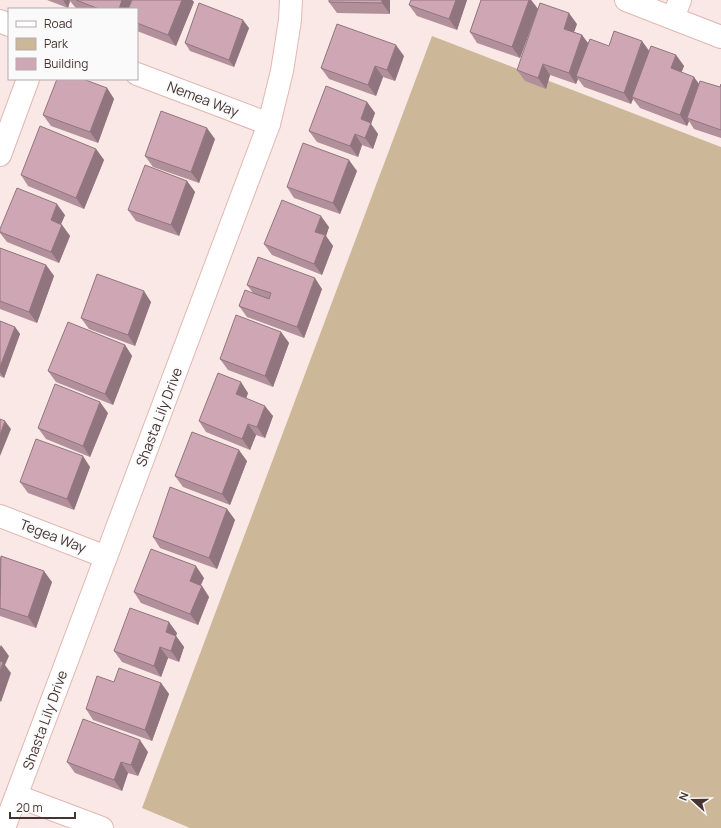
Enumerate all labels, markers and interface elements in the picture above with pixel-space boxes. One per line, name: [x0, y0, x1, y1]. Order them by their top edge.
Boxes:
legend: [8, 8, 138, 80]
text: Road: [44, 15, 72, 32]
text: Park: [44, 35, 69, 52]
text: Building: [44, 55, 88, 72]
street label: Nemea Way: [165, 76, 242, 121]
street label: Shasta Lily Drive: [131, 364, 186, 469]
street label: Tegea Way: [17, 514, 90, 557]
street label: Shasta Lily Drive: [18, 667, 71, 772]
north arrow: [673, 780, 713, 820]
text: N: [675, 790, 692, 803]
scale bar: [10, 794, 75, 820]
text: 20 m: [16, 799, 43, 816]

